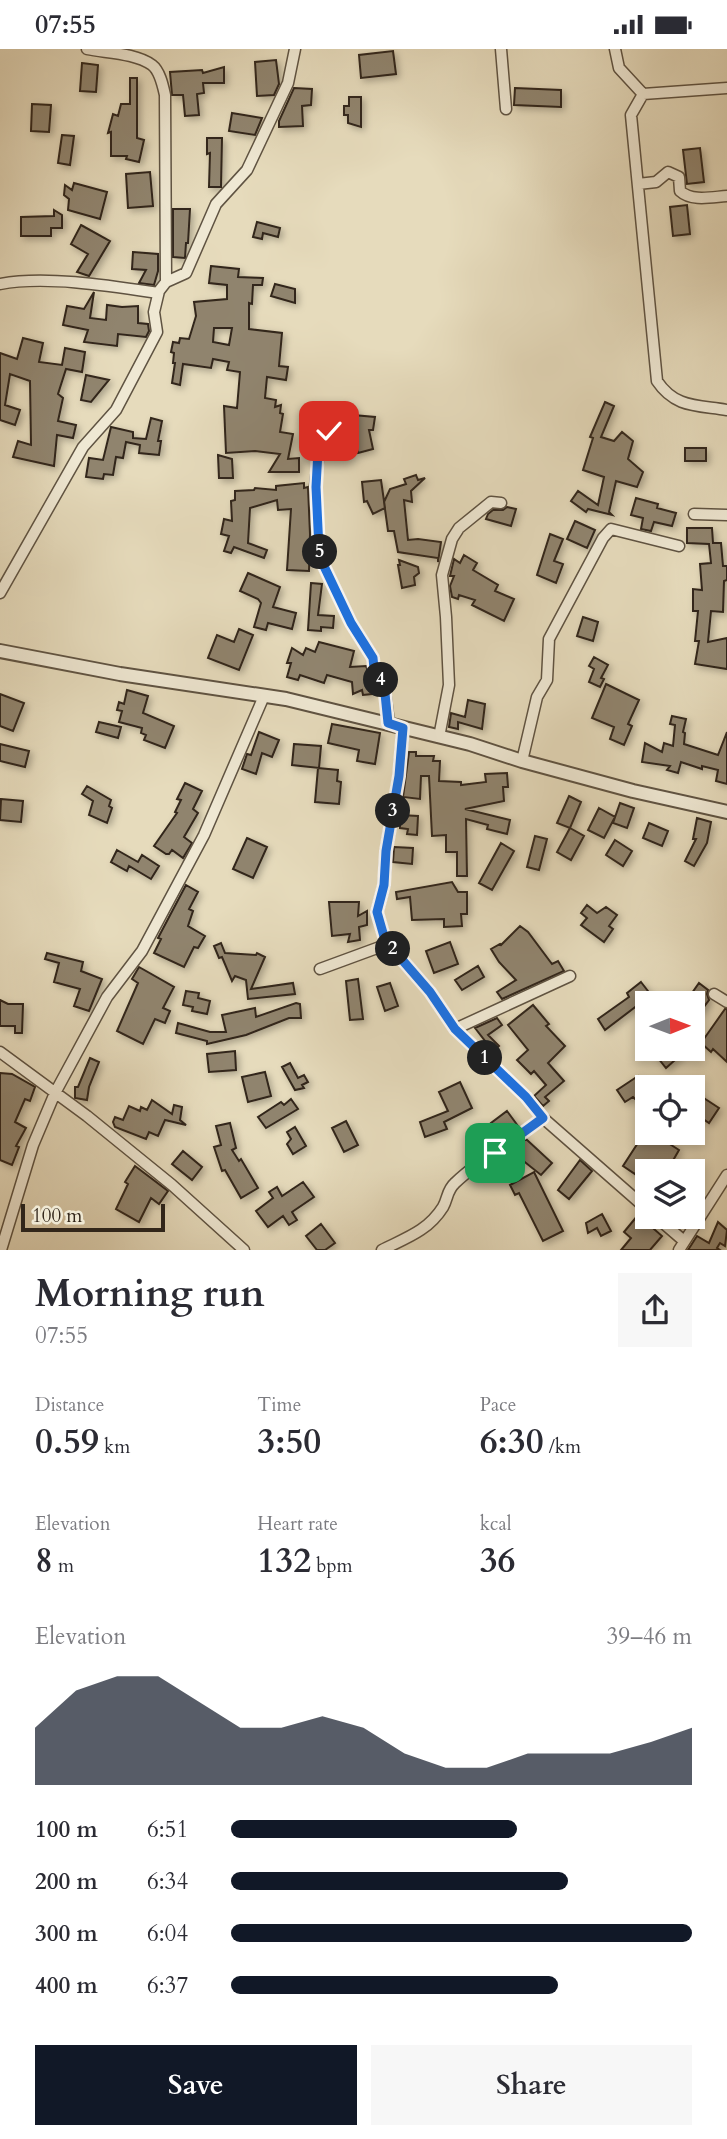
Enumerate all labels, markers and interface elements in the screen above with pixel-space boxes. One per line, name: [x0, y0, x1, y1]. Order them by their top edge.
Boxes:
text: 07:55: [35, 7, 96, 42]
pin: [299, 401, 359, 461]
icon: check: [310, 412, 348, 450]
pin: 5: [302, 535, 338, 569]
text: 5: [315, 538, 324, 564]
pin: 4: [364, 663, 398, 697]
text: 4: [376, 666, 385, 692]
pin: 3: [376, 793, 410, 829]
text: 3: [388, 797, 397, 823]
pin: 2: [376, 932, 410, 967]
text: 2: [388, 935, 397, 961]
north arrow: [635, 991, 705, 1061]
map controls: [635, 991, 705, 1229]
pin: 1: [468, 1041, 503, 1075]
text: 1: [480, 1044, 489, 1070]
button: locate: [635, 1075, 705, 1145]
pin: [465, 1123, 525, 1183]
icon: arrive: [476, 1134, 514, 1172]
button: layers: [635, 1159, 705, 1229]
scale bar: [21, 1201, 164, 1233]
text: 100 m: [32, 1203, 82, 1229]
text: Morning run: [35, 1268, 265, 1320]
button: share: [618, 1273, 692, 1347]
text: 07:55: [35, 1320, 88, 1351]
text: Distance: [35, 1392, 104, 1418]
text: Time: [257, 1392, 301, 1418]
text: Pace: [480, 1392, 516, 1418]
text: 0.59: [35, 1418, 99, 1466]
text: 3:50: [257, 1418, 321, 1466]
text: 6:30: [480, 1418, 544, 1466]
text: km: [99, 1434, 130, 1460]
text: /km: [544, 1434, 581, 1460]
text: Elevation: [35, 1511, 110, 1537]
text: Heart rate: [257, 1511, 338, 1537]
text: kcal: [480, 1511, 512, 1537]
text: 8: [35, 1537, 53, 1585]
text: 132: [257, 1537, 311, 1585]
text: 36: [480, 1537, 516, 1585]
text: m: [53, 1553, 74, 1579]
text: bpm: [311, 1553, 353, 1579]
text: Elevation: [35, 1621, 126, 1652]
text: 39–46 m: [607, 1621, 692, 1652]
text: 100 m: [35, 1814, 98, 1845]
text: 6:51: [147, 1814, 188, 1845]
text: 200 m: [35, 1866, 98, 1897]
text: 6:34: [147, 1866, 188, 1897]
text: 300 m: [35, 1918, 98, 1949]
text: 6:04: [147, 1918, 188, 1949]
text: 400 m: [35, 1970, 98, 2001]
text: 6:37: [147, 1970, 188, 2001]
button: Save: [35, 2045, 357, 2125]
button: Share: [371, 2045, 692, 2125]

